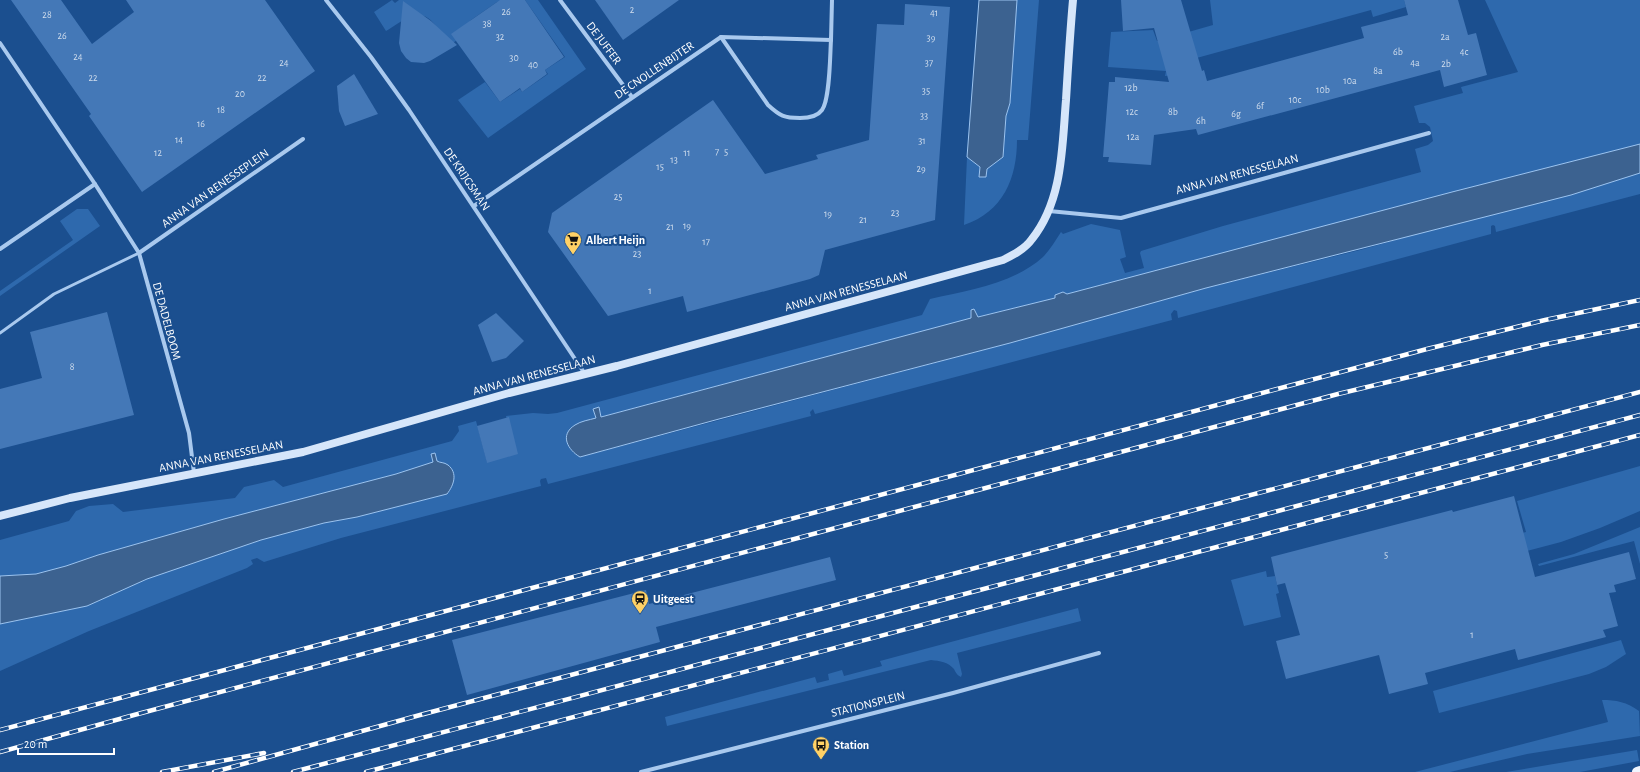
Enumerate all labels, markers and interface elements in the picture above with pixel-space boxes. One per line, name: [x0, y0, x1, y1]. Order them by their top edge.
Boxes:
house number: 2: [630, 5, 635, 15]
house number: 26: [501, 7, 511, 17]
house number: 41: [930, 8, 938, 18]
house number: 28: [42, 10, 52, 20]
house number: 38: [483, 19, 492, 29]
street label: DE JUFFER: [584, 20, 624, 67]
house number: 26: [57, 31, 67, 41]
house number: 32: [496, 32, 505, 42]
house number: 2a: [1440, 32, 1450, 42]
house number: 39: [927, 33, 936, 43]
street label: DE CNOLLENBIJTER: [612, 39, 696, 101]
house number: 6b: [1393, 47, 1403, 57]
house number: 4c: [1460, 47, 1468, 57]
house number: 24: [73, 52, 83, 62]
house number: 30: [509, 53, 519, 63]
house number: 24: [279, 58, 289, 68]
house number: 37: [925, 58, 933, 68]
house number: 4a: [1410, 58, 1420, 68]
house number: 2b: [1441, 59, 1451, 69]
house number: 40: [528, 60, 538, 70]
house number: 8a: [1373, 66, 1383, 76]
house number: 22: [88, 73, 98, 83]
house number: 22: [257, 73, 267, 83]
house number: 10a: [1343, 76, 1357, 86]
house number: 12b: [1124, 83, 1138, 93]
house number: 10b: [1316, 85, 1330, 95]
house number: 35: [922, 86, 930, 96]
house number: 20: [235, 89, 245, 99]
house number: 10c: [1289, 95, 1301, 105]
house number: 6f: [1256, 101, 1265, 111]
house number: 18: [217, 105, 225, 115]
house number: 12c: [1126, 107, 1138, 117]
house number: 8b: [1168, 107, 1178, 117]
house number: 6g: [1231, 109, 1241, 119]
house number: 33: [920, 111, 928, 121]
house number: 6h: [1196, 116, 1206, 126]
house number: 16: [197, 119, 205, 129]
house number: 12a: [1127, 132, 1140, 142]
house number: 14: [175, 135, 183, 145]
house number: 31: [918, 136, 926, 146]
street label: DE KRIJGSMAN: [442, 145, 492, 213]
street label: ANNA VAN RENESSEPLEIN: [159, 146, 271, 230]
house number: 7: [715, 147, 719, 157]
house number: 5: [724, 147, 728, 157]
house number: 12: [154, 148, 162, 158]
house number: 11: [684, 148, 690, 158]
street label: ANNA VAN RENESSELAAN: [1174, 152, 1300, 196]
house number: 13: [670, 155, 678, 165]
house number: 15: [656, 162, 664, 172]
house number: 29: [916, 164, 926, 174]
house number: 25: [614, 192, 622, 202]
house number: 23: [891, 208, 899, 218]
house number: 19: [824, 209, 832, 219]
house number: 21: [859, 215, 867, 225]
house number: 19: [683, 221, 691, 231]
house number: 21: [666, 222, 674, 232]
supermarket icon: Albert Heijn: [563, 230, 583, 255]
place label: Albert Heijn: [586, 234, 645, 247]
house number: 17: [702, 237, 710, 247]
house number: 23: [633, 249, 641, 259]
street label: ANNA VAN RENESSELAAN: [783, 269, 909, 313]
street label: DE DADELBOOM: [151, 281, 183, 361]
house number: 1: [648, 286, 652, 296]
street label: ANNA VAN RENESSELAAN: [471, 353, 597, 397]
house number: 8: [70, 362, 75, 372]
street label: ANNA VAN RENESSELAAN: [158, 438, 284, 474]
house number: 5: [1384, 550, 1388, 560]
station icon: Uitgeest: [630, 589, 650, 614]
place label: Uitgeest: [653, 593, 694, 605]
house number: 1: [1470, 630, 1474, 640]
street label: STATIONSPLEIN: [830, 689, 906, 719]
scale bar: [18, 730, 114, 756]
bus stop icon: Station: [811, 735, 831, 760]
text: 20 m: [24, 738, 47, 750]
place label: Station: [834, 739, 869, 751]

